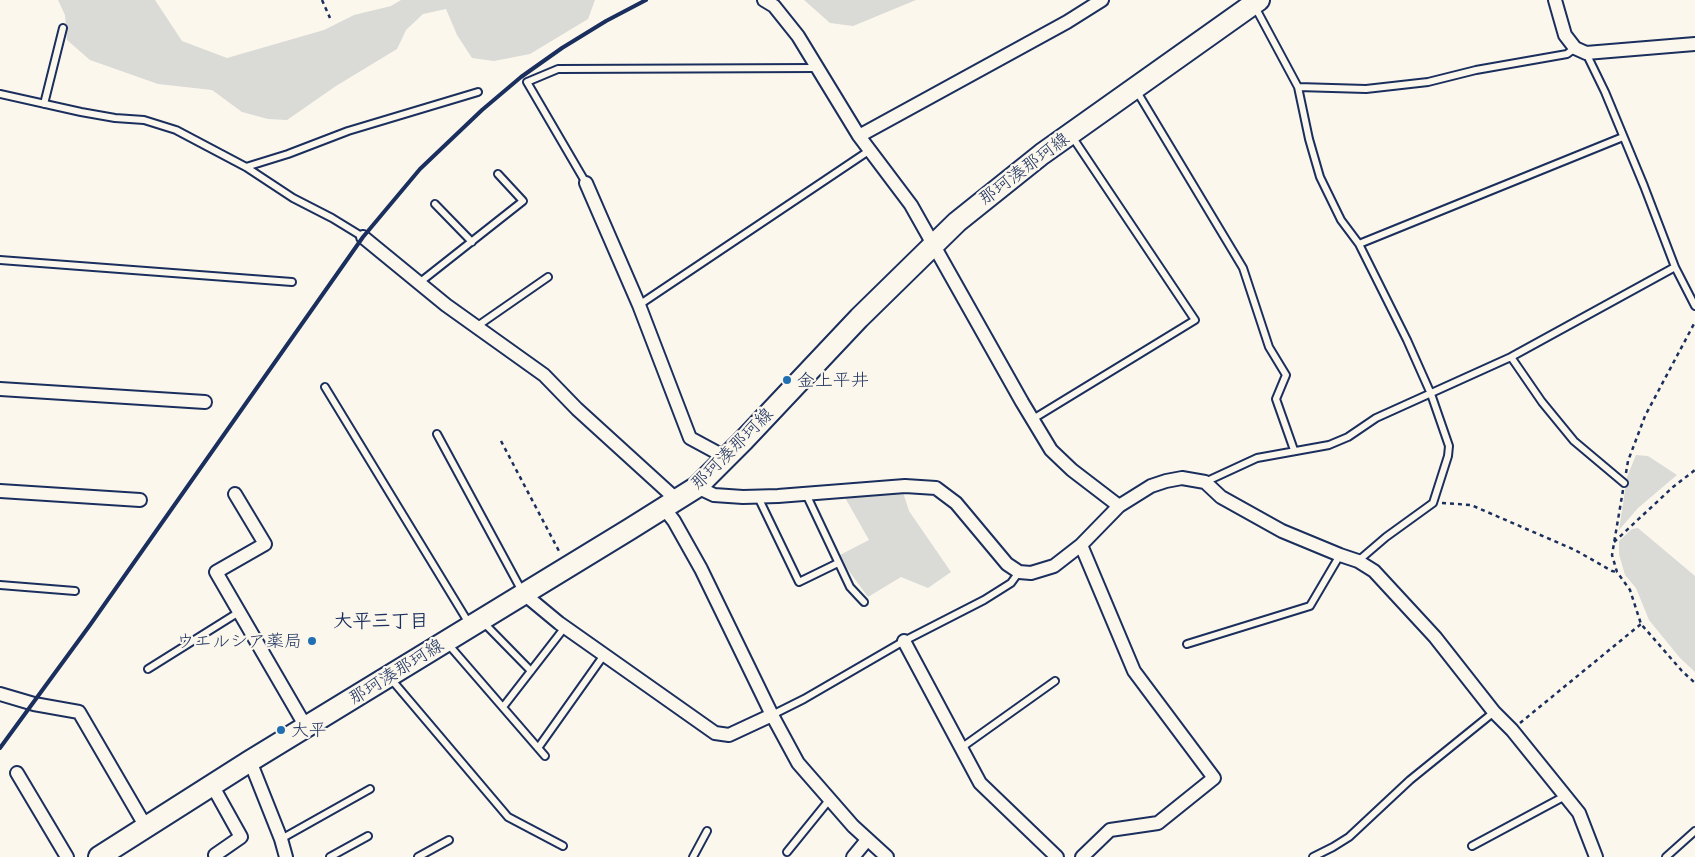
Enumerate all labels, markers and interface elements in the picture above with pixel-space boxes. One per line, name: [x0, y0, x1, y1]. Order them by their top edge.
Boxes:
street label: 那珂湊那珂線: [974, 128, 1074, 210]
place label: 金上平井: [797, 369, 869, 391]
marker: 金上平井: [781, 374, 793, 386]
street label: 那珂湊那珂線: [686, 403, 778, 495]
district label: 大平三丁目: [334, 610, 428, 632]
place label: ウエルシア薬局: [176, 630, 302, 652]
street label: 那珂湊那珂線: [344, 634, 448, 710]
marker: ウエルシア薬局: [306, 635, 318, 647]
place label: 大平: [291, 719, 327, 741]
marker: 大平: [275, 724, 287, 736]

